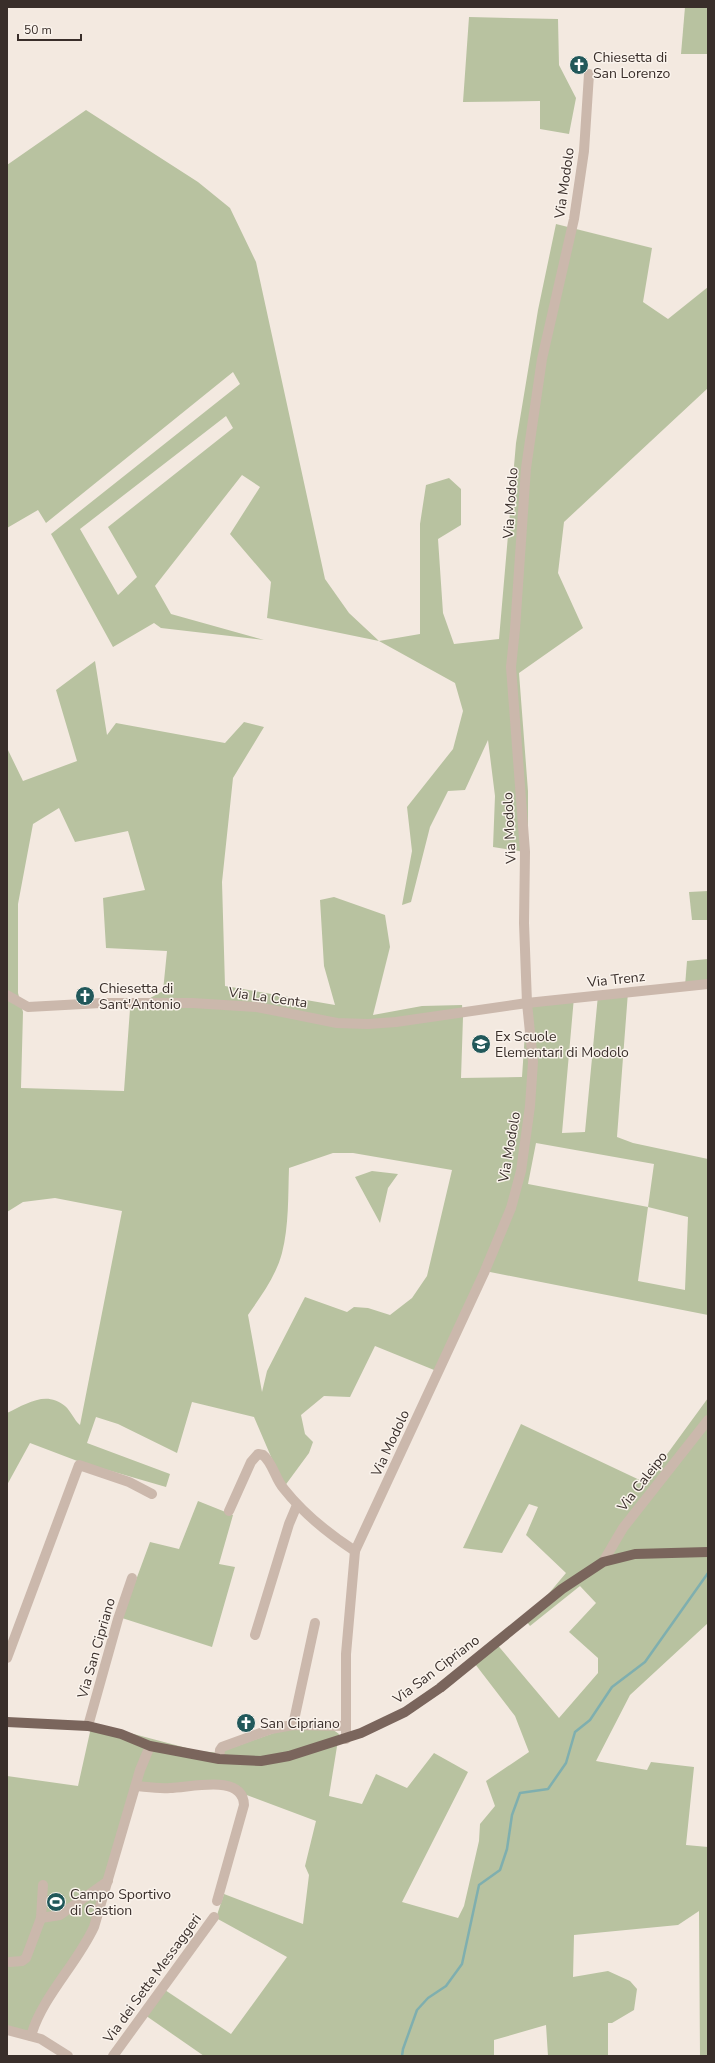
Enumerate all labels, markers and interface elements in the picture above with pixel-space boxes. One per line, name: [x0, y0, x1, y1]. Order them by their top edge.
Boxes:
scale bar: [18, 16, 81, 42]
text: 50 m: [24, 22, 52, 38]
place label: Chiesetta di San Lorenzo: [593, 48, 671, 83]
church icon: Chiesetta di San Lorenzo: [568, 54, 590, 76]
street label: Via Modolo: [550, 146, 579, 221]
street label: Via Modolo: [498, 467, 522, 540]
street label: Via Modolo: [498, 792, 521, 865]
street label: Via Trenz: [585, 967, 646, 992]
place label: Chiesetta di Sant'Antonio: [99, 979, 181, 1014]
street label: Via La Centa: [226, 982, 308, 1012]
church icon: Chiesetta di Sant'Antonio: [74, 985, 96, 1007]
place label: Ex Scuole Elementari di Modolo: [495, 1027, 629, 1062]
school or university icon: Ex Scuole Elementari di Modolo: [470, 1033, 492, 1055]
street label: Via Modolo: [494, 1110, 525, 1185]
street label: Via Modolo: [366, 1407, 414, 1481]
street label: Via Caleipo: [612, 1447, 672, 1516]
street label: Via San Cipriano: [73, 1595, 120, 1702]
street label: Via San Cipriano: [388, 1630, 484, 1709]
church icon: San Cipriano: [235, 1712, 257, 1734]
place label: San Cipriano: [260, 1714, 340, 1733]
place label: Campo Sportivo di Castion: [70, 1885, 171, 1920]
sports icon: Campo Sportivo di Castion: [45, 1891, 67, 1913]
street label: Via dei Sette Messaggeri: [98, 1910, 206, 2048]

